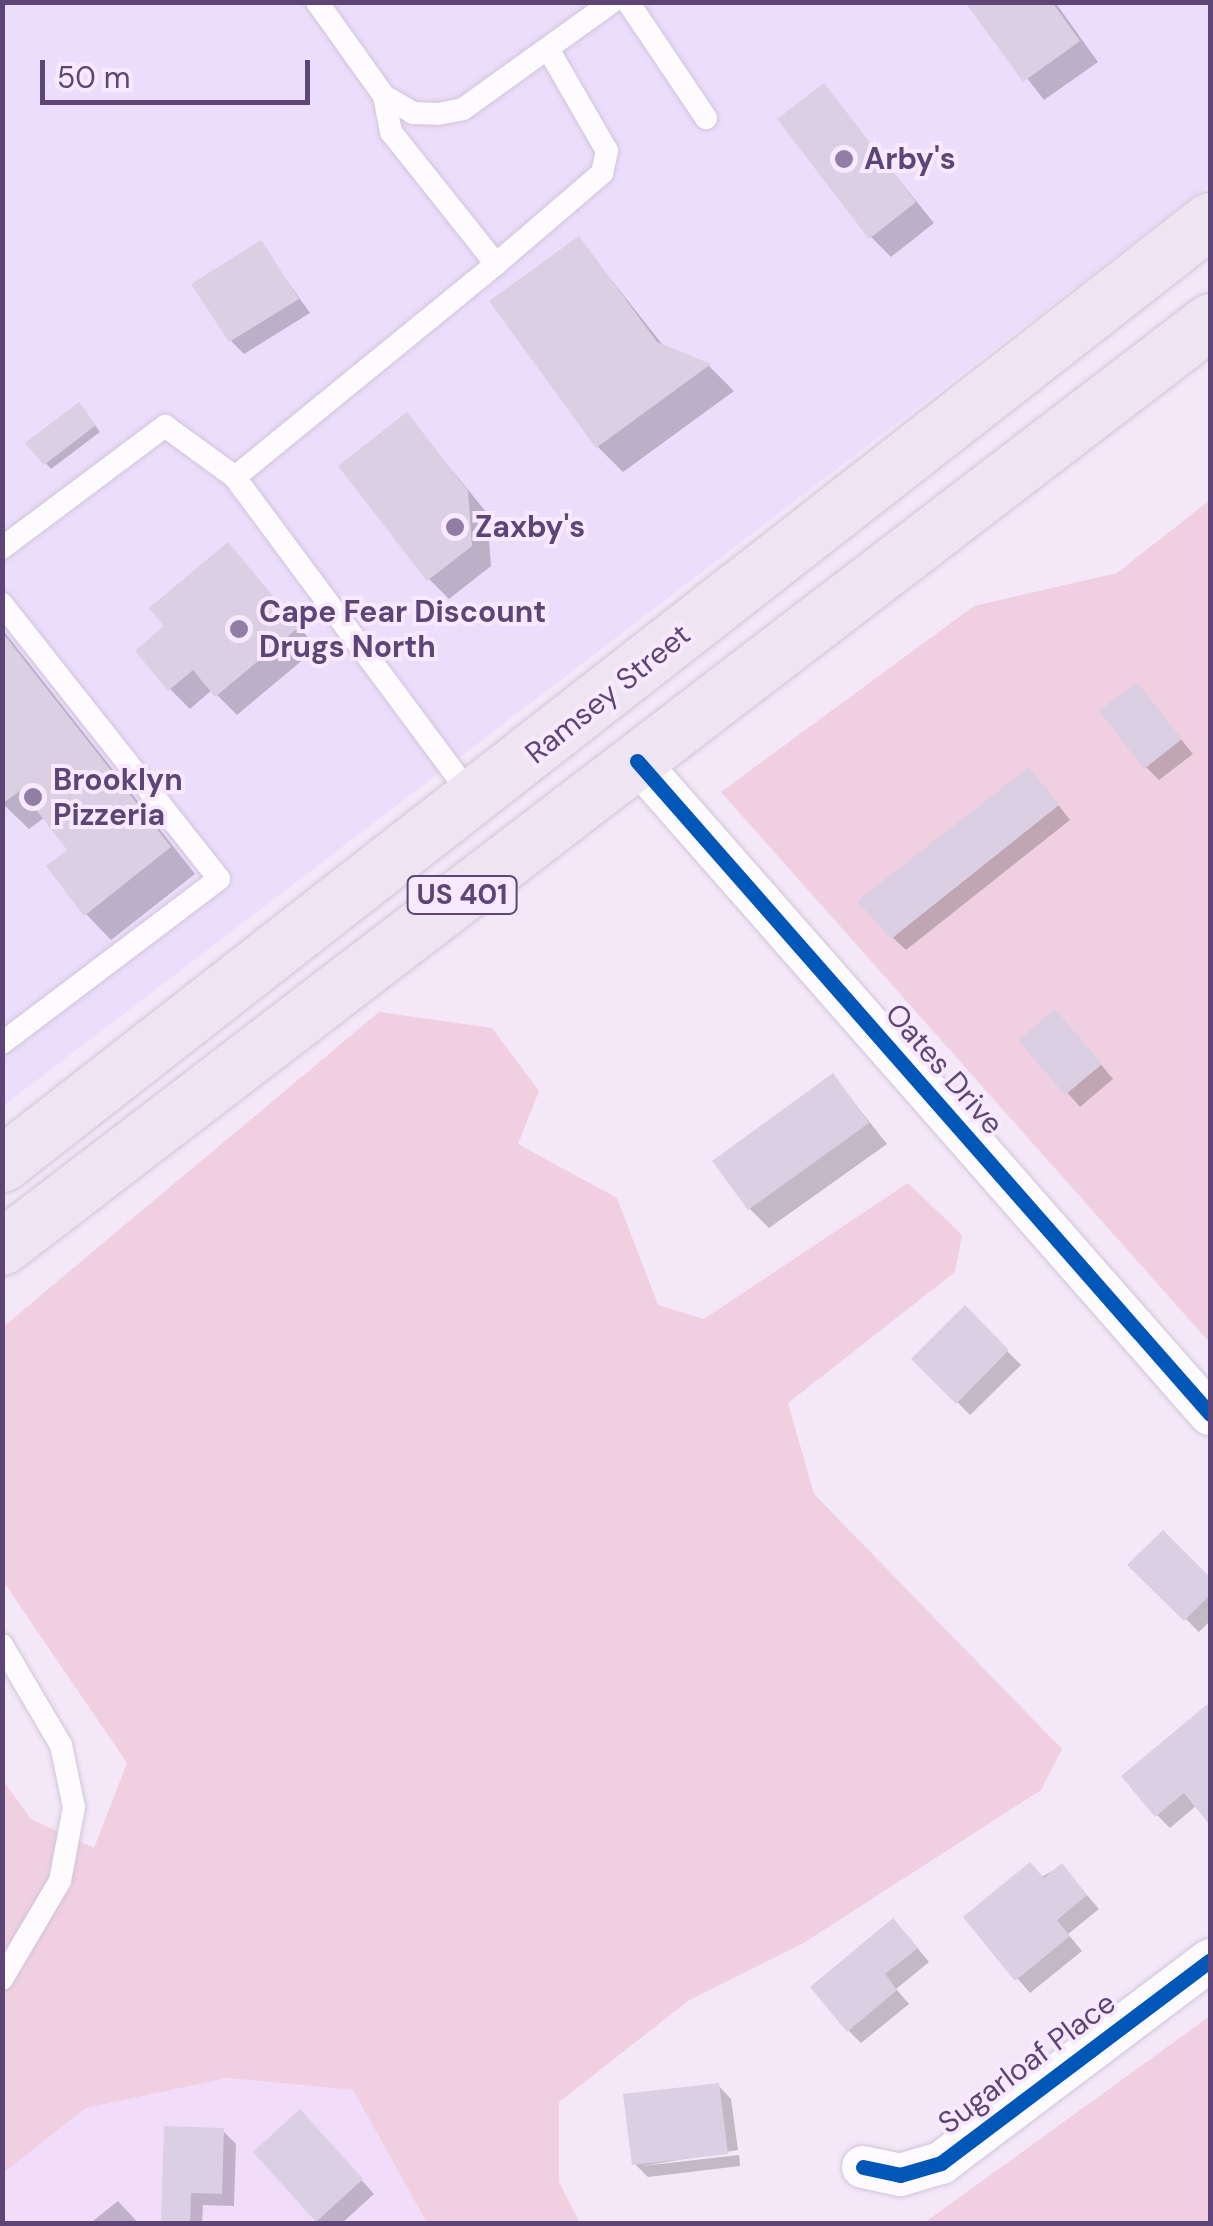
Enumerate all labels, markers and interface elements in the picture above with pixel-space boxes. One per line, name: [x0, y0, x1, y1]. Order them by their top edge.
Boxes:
scale bar: [45, 40, 315, 102]
text: 50 m: [57, 58, 131, 97]
place label: Arby's: [864, 141, 956, 177]
marker: Arby's: [833, 148, 855, 170]
place label: Zaxby's: [475, 509, 585, 545]
marker: Zaxby's: [444, 516, 466, 538]
place label: Cape Fear Discount Drugs North: [259, 594, 546, 664]
street label: Ramsey Street: [518, 617, 698, 771]
marker: Cape Fear Discount Drugs North: [228, 618, 250, 640]
place label: Brooklyn Pizzeria: [53, 762, 183, 832]
marker: Brooklyn Pizzeria: [22, 786, 44, 808]
road number: US 401: [404, 872, 520, 918]
street label: Oates Drive: [877, 996, 1011, 1142]
street label: Sugarloaf Place: [931, 1985, 1123, 2141]

